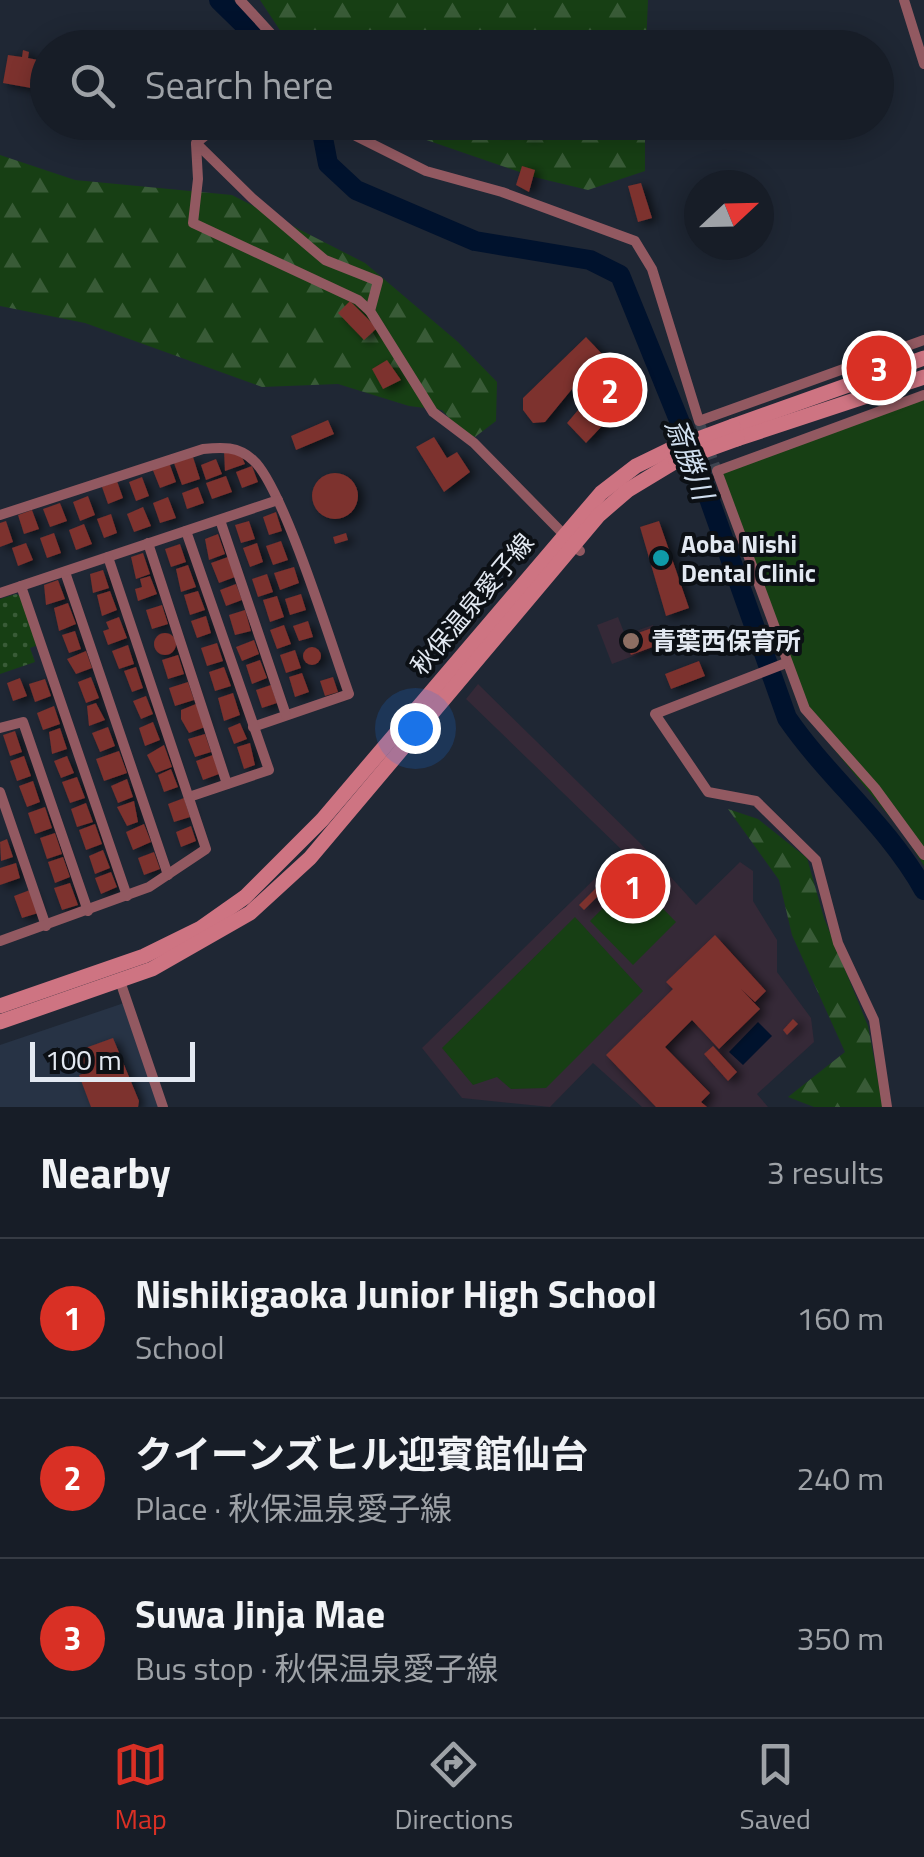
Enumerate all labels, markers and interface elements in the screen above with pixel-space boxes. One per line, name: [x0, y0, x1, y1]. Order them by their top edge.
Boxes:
search box: [30, 30, 894, 140]
text: Search here: [145, 56, 333, 114]
icon: search: [65, 58, 120, 113]
north arrow: [684, 170, 774, 260]
pin: 3: [846, 330, 912, 406]
pin: 2: [578, 352, 642, 428]
water label: 斎勝川: [655, 412, 726, 509]
street label: 秋保温泉愛子線: [401, 525, 543, 683]
place label: Aoba Nishi Dental Clinic: [681, 525, 816, 592]
marker: Aoba Nishi Dental Clinic: [650, 547, 672, 569]
place label: 青葉西保育所: [651, 622, 801, 660]
marker: 青葉西保育所: [620, 630, 642, 652]
your location: [390, 703, 441, 754]
pin: 1: [600, 848, 666, 924]
scale bar: [30, 1037, 195, 1082]
text: 100 m: [45, 1038, 122, 1081]
text: Nearby: [40, 1140, 171, 1204]
text: 3 results: [767, 1148, 884, 1196]
text: Nishikigaoka Junior High School: [135, 1265, 657, 1323]
text: 1: [64, 1294, 81, 1342]
text: 160 m: [796, 1294, 884, 1342]
text: School: [135, 1323, 225, 1371]
text: クイーンズヒル迎賓館仙台: [135, 1425, 588, 1483]
text: 2: [64, 1454, 81, 1502]
text: 240 m: [796, 1454, 884, 1502]
text: Place · 秋保温泉愛子線: [135, 1484, 452, 1532]
text: Suwa Jinja Mae: [135, 1585, 385, 1643]
text: 3: [64, 1614, 81, 1662]
text: 350 m: [796, 1614, 884, 1662]
text: Bus stop · 秋保温泉愛子線: [135, 1644, 499, 1692]
tab: Map: [113, 1737, 168, 1840]
tab: Directions: [394, 1737, 513, 1840]
tab: Saved: [740, 1737, 811, 1840]

